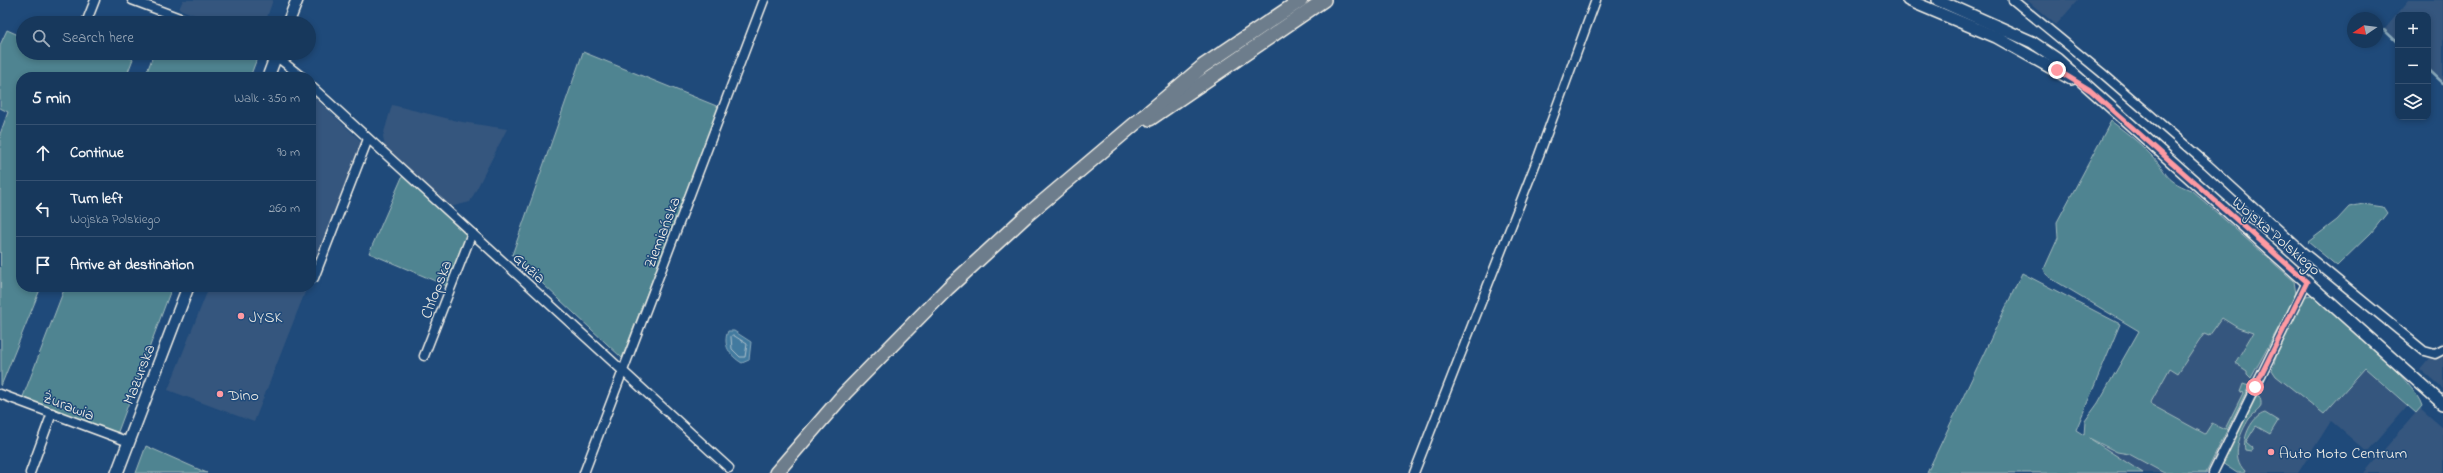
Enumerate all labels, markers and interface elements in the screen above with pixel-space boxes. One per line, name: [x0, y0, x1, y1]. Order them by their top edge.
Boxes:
north arrow: [2347, 12, 2383, 48]
map controls: [2395, 12, 2431, 120]
button: +: [2395, 12, 2431, 48]
search box: [16, 16, 316, 60]
icon: search: [30, 27, 52, 49]
text: Search here: [62, 27, 134, 49]
button: −: [2395, 48, 2431, 84]
route end: [2048, 61, 2066, 79]
button: layers: [2395, 84, 2431, 120]
text: 5 min: [32, 86, 71, 111]
text: Walk · 350 m: [234, 89, 300, 108]
icon: ahead: [32, 142, 54, 164]
text: Continue: [70, 142, 124, 164]
text: 90 m: [277, 143, 300, 162]
text: Turn left: [70, 188, 123, 210]
street label: Wojska Polskiego: [2226, 191, 2325, 282]
street label: Ziemiańska: [638, 194, 687, 272]
icon: left: [32, 198, 54, 220]
text: 260 m: [269, 199, 300, 218]
text: Wojska Polskiego: [70, 210, 160, 229]
street label: Guzia: [507, 247, 551, 290]
icon: arrive: [32, 254, 54, 276]
text: Arrive at destination: [70, 254, 194, 276]
street label: Chłopska: [415, 257, 459, 322]
place label: JYSK: [249, 306, 282, 330]
marker: JYSK: [236, 311, 246, 321]
street label: Mazurska: [117, 341, 162, 408]
route start: [2246, 378, 2264, 396]
place label: Dino: [227, 384, 259, 408]
street label: Żurawia: [39, 386, 98, 428]
marker: Dino: [215, 389, 225, 399]
place label: Auto Moto Centrum: [2279, 442, 2407, 466]
marker: Auto Moto Centrum: [2266, 447, 2276, 457]

